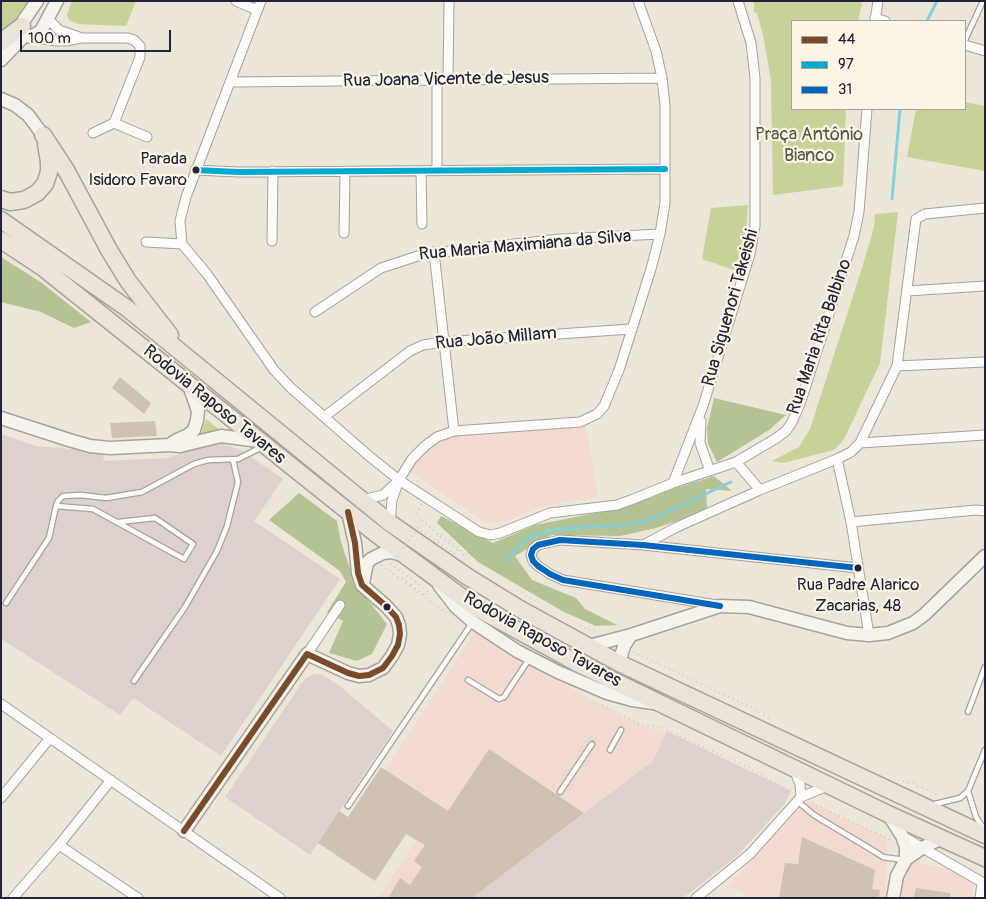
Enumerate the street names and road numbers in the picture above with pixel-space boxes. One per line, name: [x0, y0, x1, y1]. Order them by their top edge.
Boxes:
street label: Rua Joana Vicente de Jesus: [343, 67, 549, 93]
street label: Rua Maria Maximiana da Silva: [418, 226, 632, 266]
street label: Rua Siguenori Takeishi: [698, 227, 764, 389]
street label: Rua Maria Rita Balbino: [783, 256, 857, 418]
street label: Rua João Millam: [434, 323, 558, 355]
street label: Rodovia Raposo Tavares: [138, 341, 290, 469]
street label: Rodovia Raposo Tavares: [459, 588, 625, 692]

